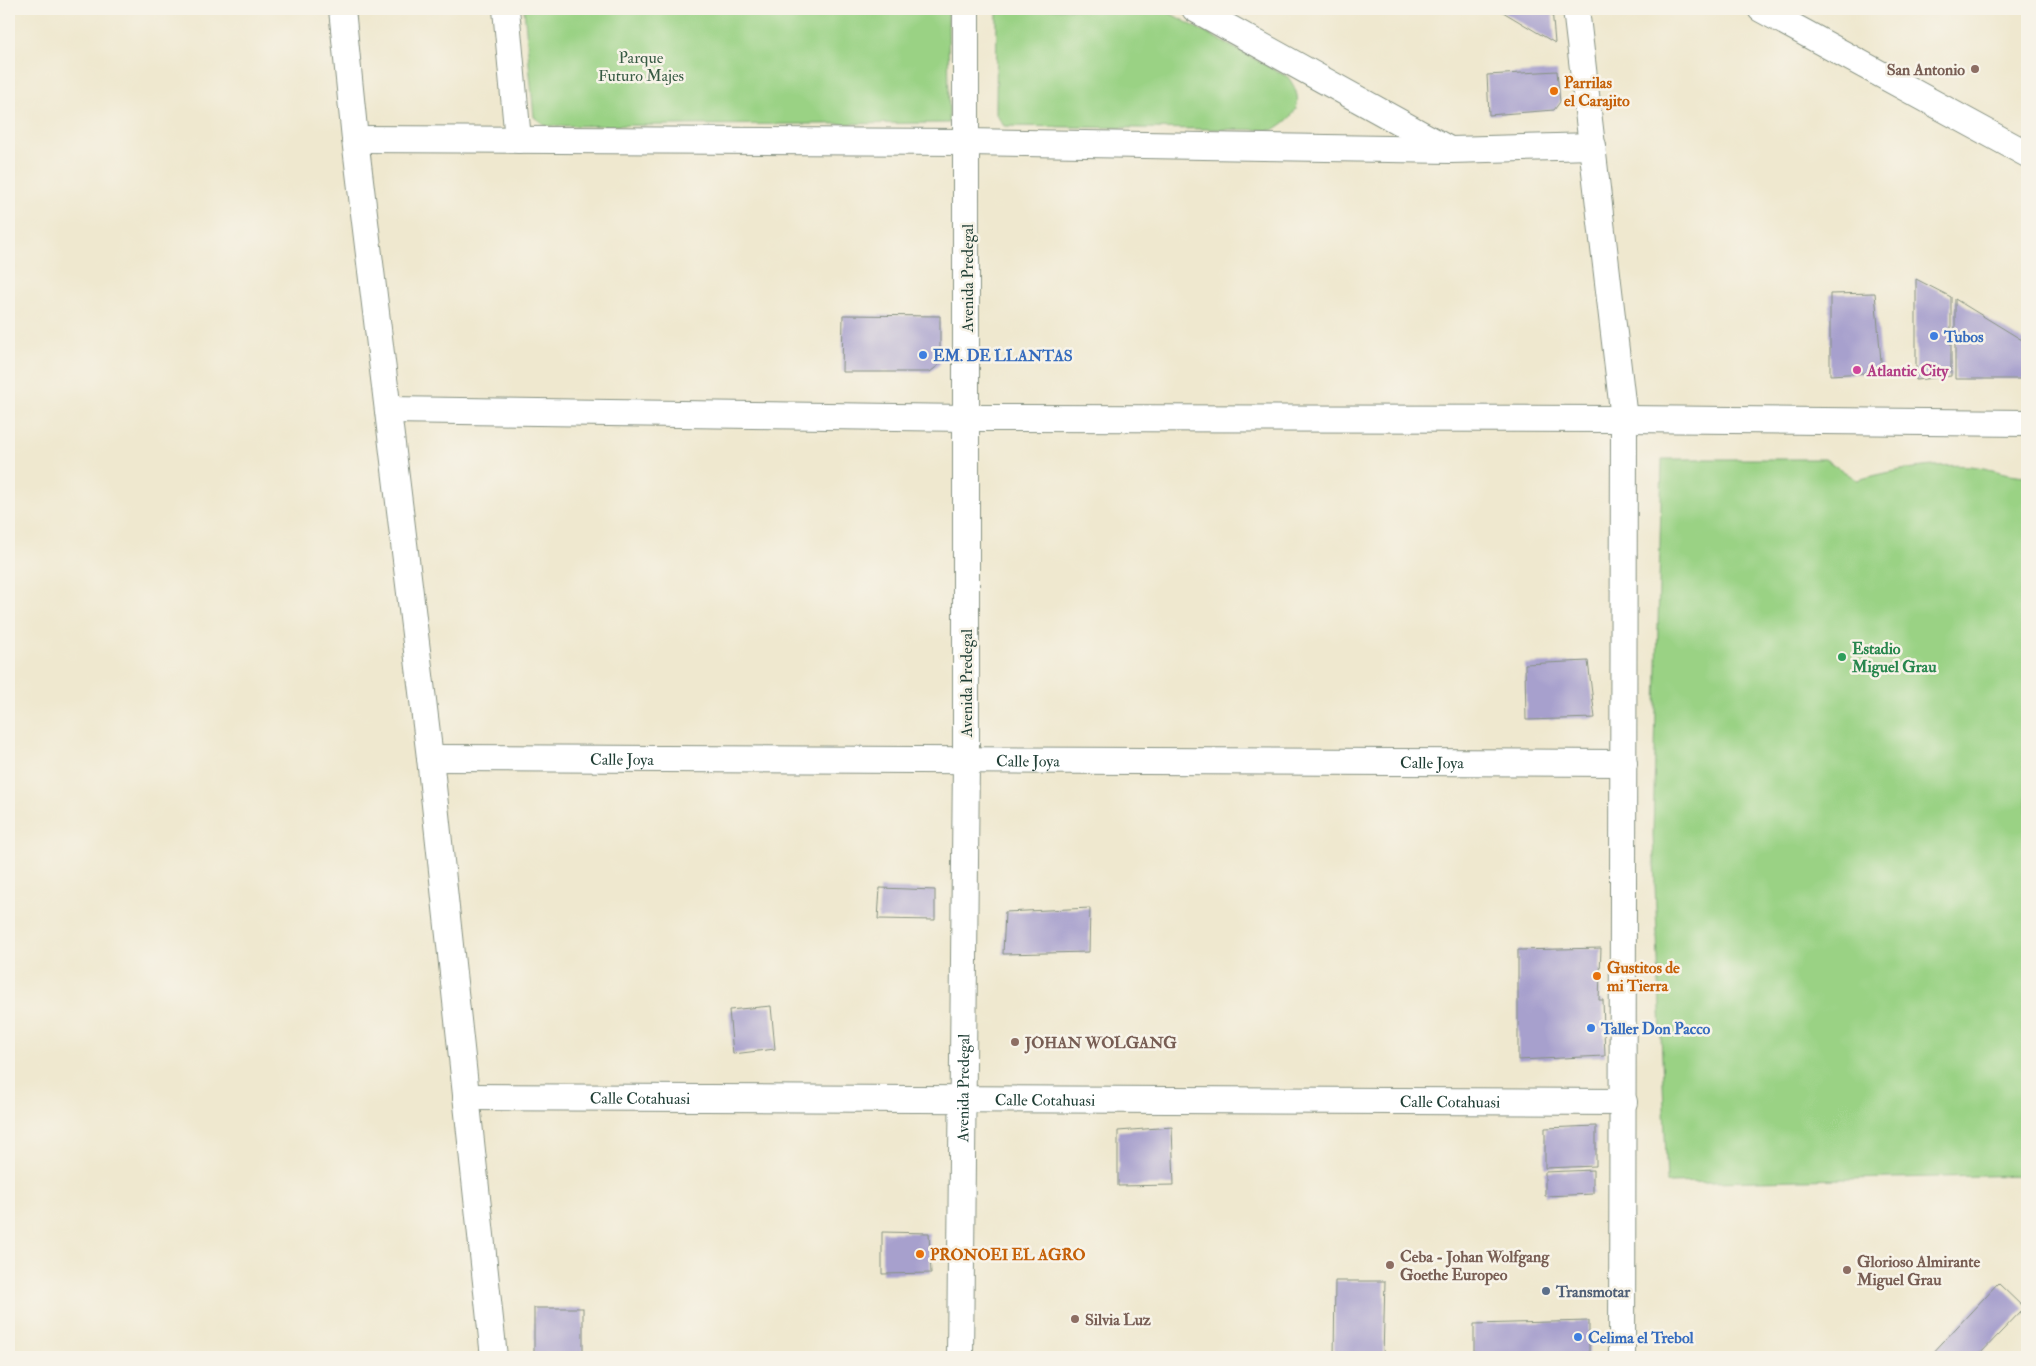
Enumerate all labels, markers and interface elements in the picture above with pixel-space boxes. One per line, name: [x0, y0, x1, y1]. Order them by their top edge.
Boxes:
park label: Parque Futuro Majes: [598, 48, 684, 86]
place label: San Antonio: [1887, 60, 1965, 80]
marker: San Antonio: [1969, 63, 1981, 75]
place label: Parrilas el Carajito: [1564, 73, 1630, 111]
marker: Parrilas el Carajito: [1548, 85, 1560, 97]
street label: Avenida Predegal: [958, 224, 978, 333]
place label: Tubos: [1943, 327, 1984, 347]
marker: Tubos: [1928, 330, 1940, 342]
place label: EM. DE LLANTAS: [933, 346, 1073, 366]
marker: EM. DE LLANTAS: [917, 349, 929, 361]
place label: Atlantic City: [1866, 361, 1949, 382]
marker: Atlantic City: [1851, 364, 1863, 376]
street label: Avenida Predegal: [957, 629, 977, 738]
place label: Estadio Miguel Grau: [1851, 639, 1937, 678]
marker: Estadio Miguel Grau: [1836, 651, 1848, 663]
street label: Calle Joya: [590, 750, 654, 771]
street label: Calle Joya: [996, 751, 1060, 773]
street label: Calle Joya: [1400, 753, 1464, 774]
place label: Gustitos de mi Tierra: [1607, 958, 1680, 996]
marker: Gustitos de mi Tierra: [1591, 970, 1603, 982]
place label: Taller Don Pacco: [1600, 1019, 1711, 1039]
marker: Taller Don Pacco: [1585, 1022, 1597, 1034]
place label: JOHAN WOLGANG: [1024, 1033, 1177, 1054]
street label: Avenida Predegal: [953, 1034, 974, 1143]
marker: JOHAN WOLGANG: [1009, 1036, 1021, 1048]
street label: Calle Cotahuasi: [590, 1089, 690, 1109]
street label: Calle Cotahuasi: [995, 1090, 1095, 1111]
street label: Calle Cotahuasi: [1400, 1092, 1500, 1112]
place label: PRONOEI EL AGRO: [930, 1245, 1086, 1265]
place label: Ceba - Johan Wolfgang Goethe Europeo: [1400, 1247, 1550, 1286]
marker: PRONOEI EL AGRO: [914, 1248, 926, 1260]
place label: Glorioso Almirante Miguel Grau: [1856, 1252, 1980, 1291]
marker: Ceba - Johan Wolfgang Goethe Europeo: [1384, 1259, 1396, 1271]
marker: Glorioso Almirante Miguel Grau: [1841, 1264, 1853, 1276]
place label: Transmotar: [1555, 1282, 1631, 1302]
marker: Transmotar: [1540, 1285, 1552, 1297]
place label: Silvia Luz: [1085, 1310, 1151, 1330]
marker: Silvia Luz: [1069, 1313, 1081, 1325]
place label: Celima el Trebol: [1588, 1328, 1695, 1348]
marker: Celima el Trebol: [1572, 1331, 1584, 1343]

